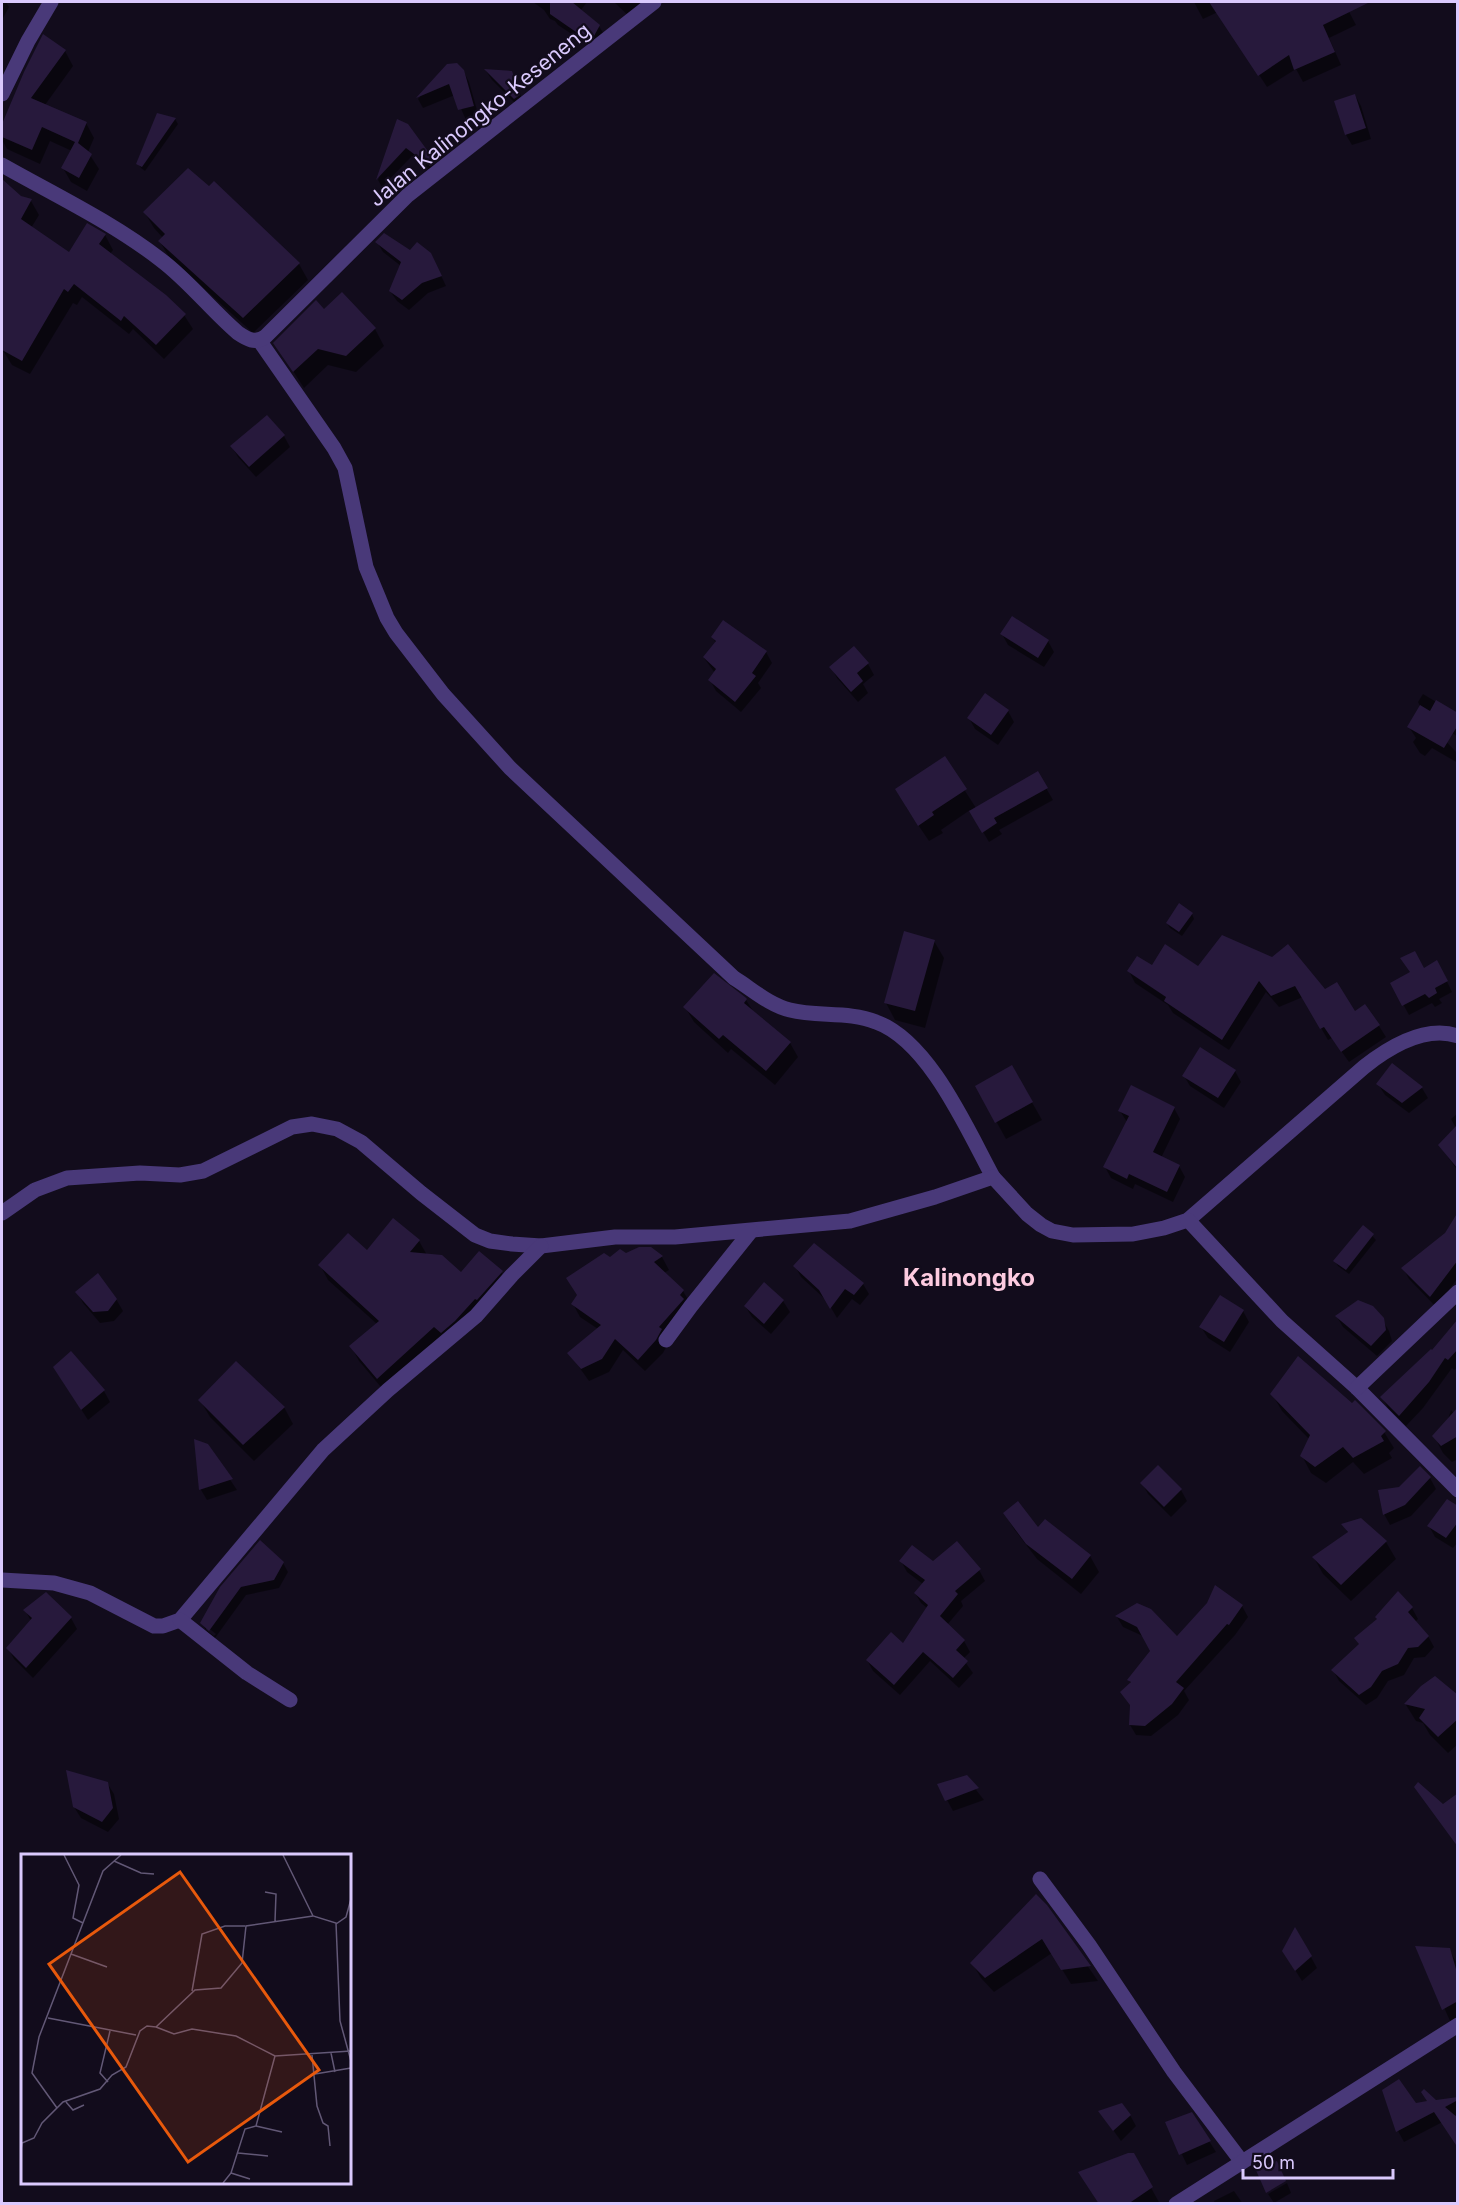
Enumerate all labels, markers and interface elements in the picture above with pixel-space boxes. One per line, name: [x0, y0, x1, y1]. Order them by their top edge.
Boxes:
street label: Jalan Kalinongko-Keseneng: [364, 18, 595, 212]
district label: Kalinongko: [903, 1263, 1035, 1292]
inset map: [21, 1854, 351, 2184]
scale bar: [1243, 2142, 1393, 2180]
text: 50 m: [1252, 2152, 1295, 2173]

